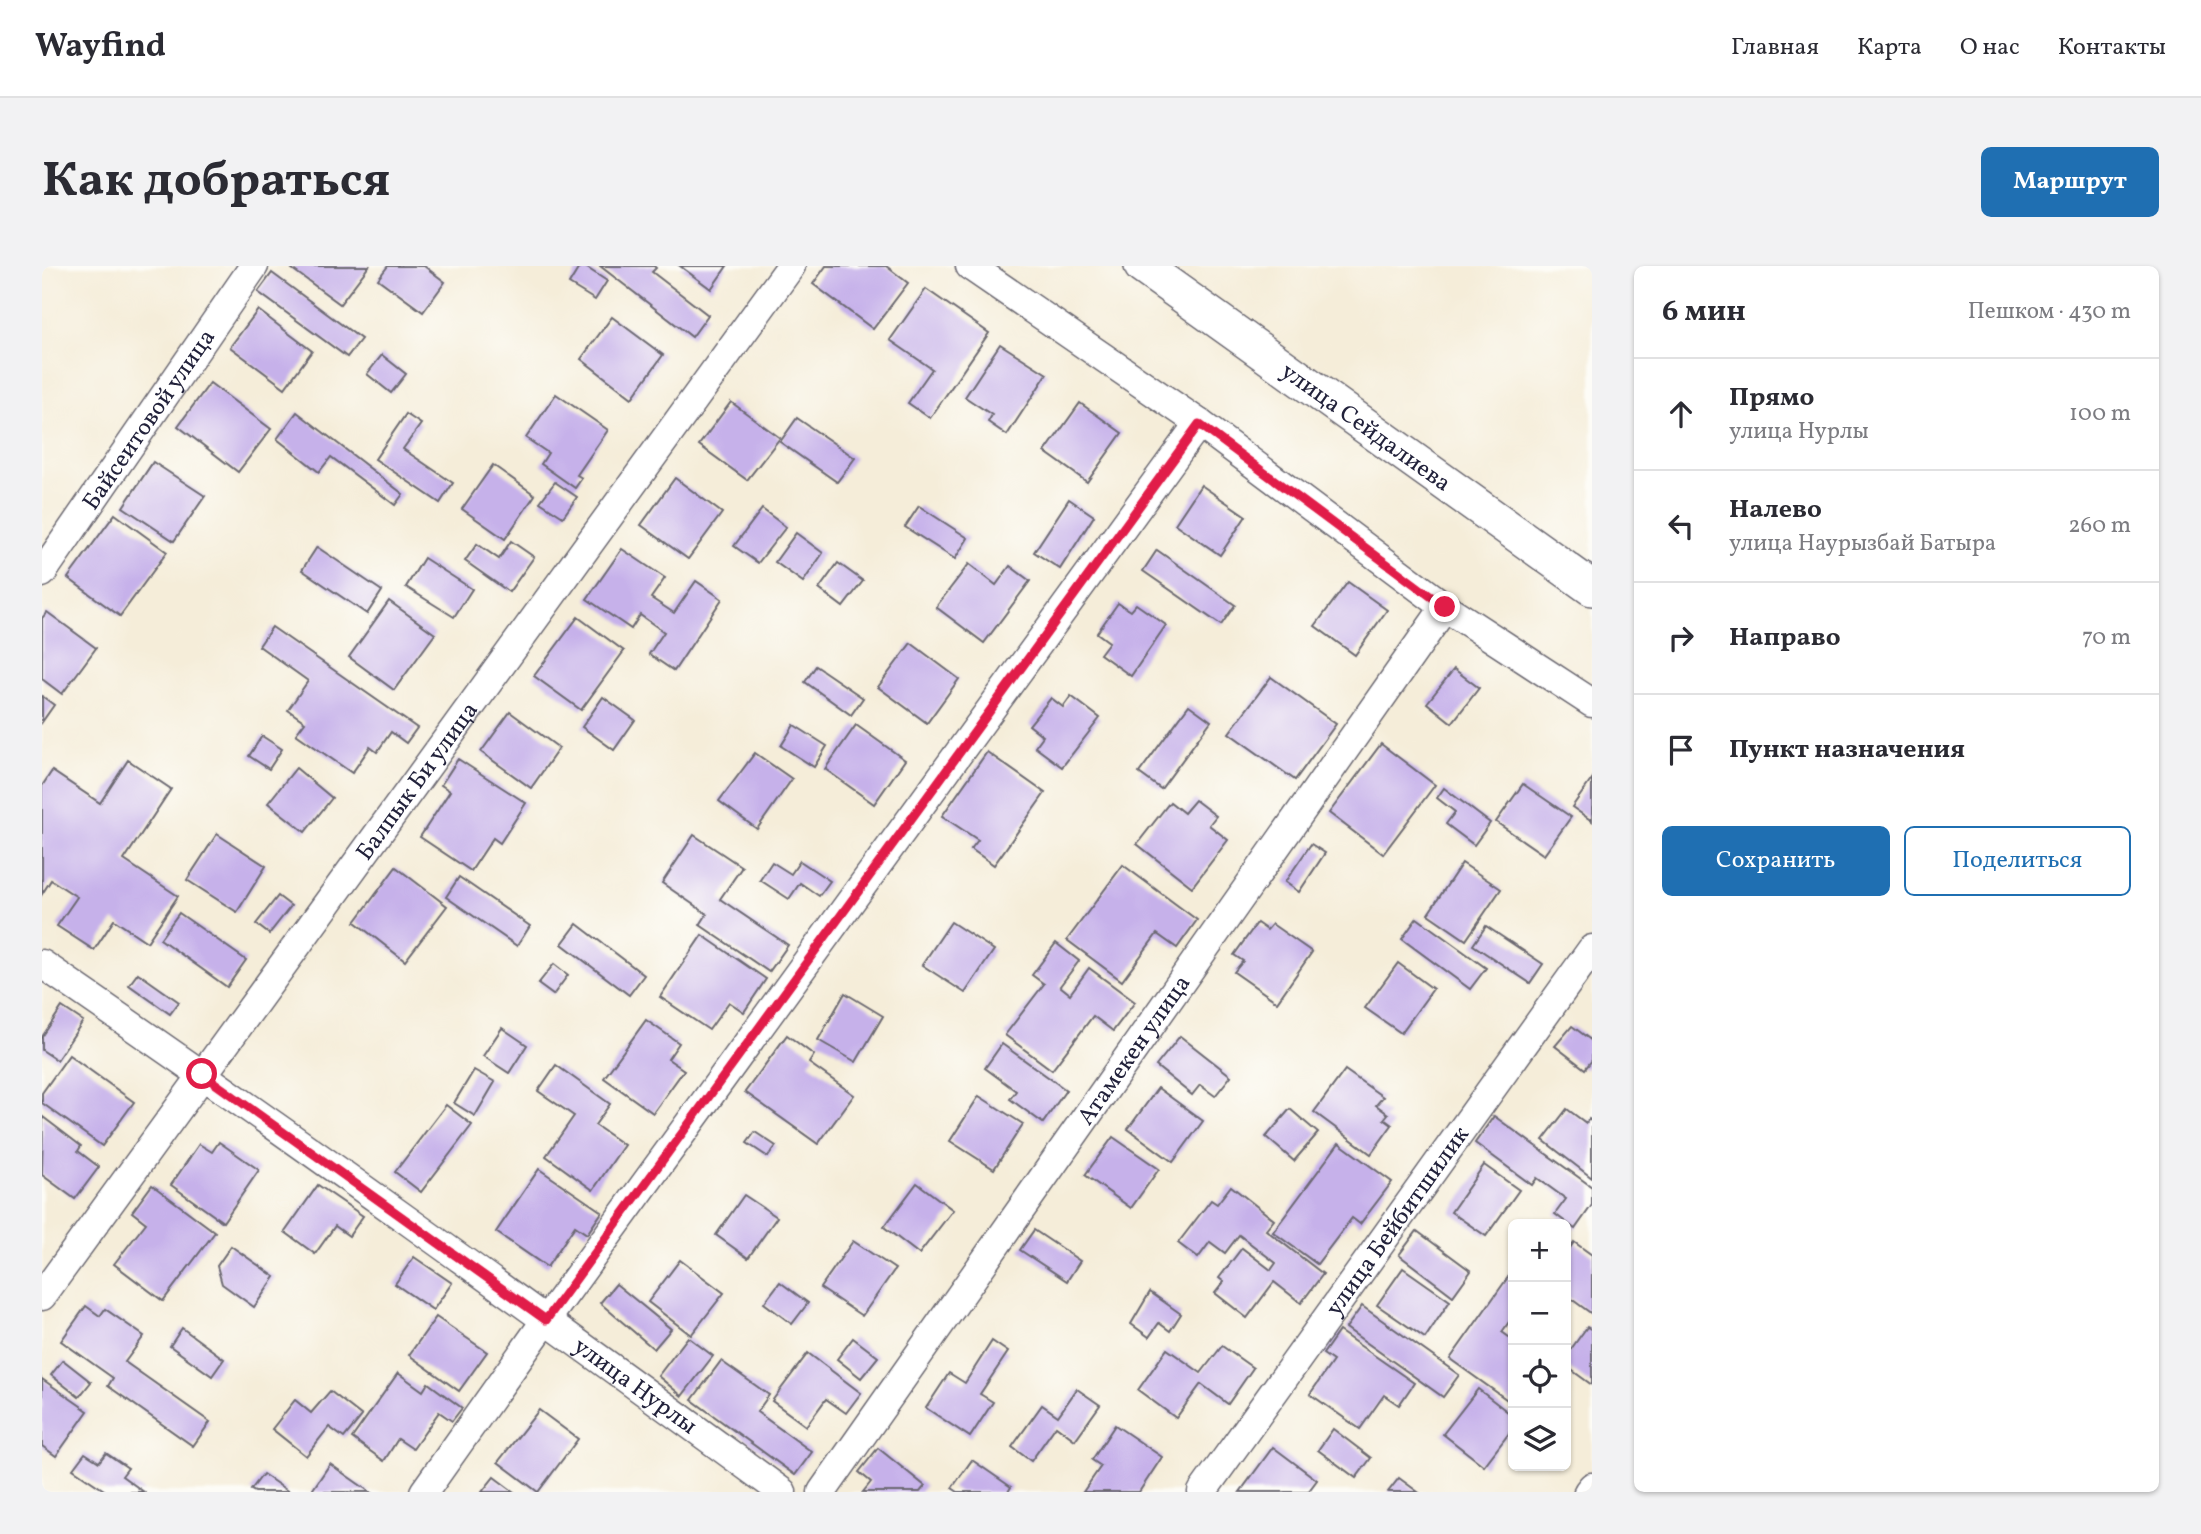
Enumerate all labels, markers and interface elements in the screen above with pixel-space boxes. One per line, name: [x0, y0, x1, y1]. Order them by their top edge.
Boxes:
text: Wayfind: [35, 25, 166, 71]
text: Главная: [1731, 31, 1819, 65]
text: Карта: [1857, 31, 1922, 65]
text: О нас: [1960, 31, 2020, 65]
text: Контакты: [2058, 31, 2166, 65]
button: Маршрут: [1981, 147, 2159, 217]
text: Как добраться: [42, 148, 390, 217]
text: 6 мин: [1662, 291, 1746, 333]
text: Пешком · 430 m: [1968, 296, 2131, 328]
street label: Байсеитовой улица: [75, 323, 225, 518]
street label: улица Сейдалиева: [1273, 356, 1457, 501]
text: Прямо: [1729, 380, 1814, 416]
icon: ahead: [1662, 395, 1700, 433]
text: 100 m: [2069, 398, 2131, 430]
text: улица Нурлы: [1729, 416, 1869, 448]
text: Налево: [1729, 492, 1822, 528]
icon: left: [1662, 507, 1700, 545]
text: 260 m: [2068, 510, 2131, 542]
text: улица Наурызбай Батыра: [1729, 528, 1996, 560]
route end: [1429, 591, 1460, 622]
icon: right: [1662, 619, 1700, 657]
text: Направо: [1729, 620, 1841, 656]
text: 70 m: [2082, 622, 2131, 654]
street label: Балпык Би улица: [349, 696, 488, 868]
icon: arrive: [1662, 731, 1700, 769]
text: Пункт назначения: [1729, 732, 1965, 768]
button: Сохранить: [1662, 826, 1890, 896]
button: Поделиться: [1904, 826, 2131, 896]
street label: Атамекен улица: [1070, 969, 1200, 1133]
route start: [186, 1058, 217, 1089]
street label: улица Бейбитшилик: [1318, 1120, 1479, 1324]
map controls: [1508, 1219, 1571, 1471]
button: +: [1508, 1219, 1571, 1282]
button: −: [1508, 1282, 1571, 1345]
street label: улица Нурлы: [566, 1330, 703, 1444]
button: locate: [1508, 1345, 1571, 1408]
button: layers: [1508, 1408, 1571, 1471]

